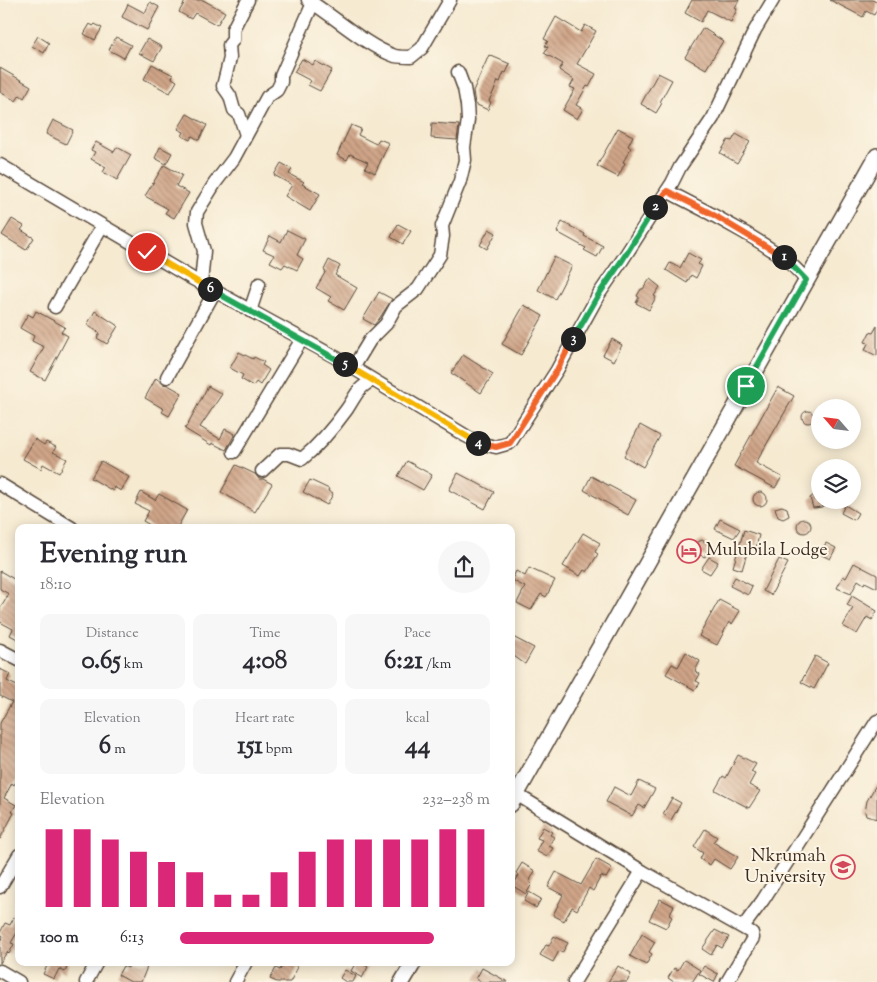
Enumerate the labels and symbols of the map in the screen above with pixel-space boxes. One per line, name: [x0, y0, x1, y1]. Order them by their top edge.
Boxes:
pin: 2: [642, 194, 668, 220]
pin: [126, 231, 168, 273]
pin: 1: [772, 244, 796, 270]
pin: 6: [198, 276, 222, 302]
pin: 3: [560, 326, 586, 352]
pin: 5: [332, 352, 358, 376]
pin: [725, 365, 767, 407]
north arrow: [811, 399, 861, 449]
pin: 4: [466, 430, 490, 456]
hotel icon: Mulubila Lodge: [676, 538, 702, 564]
place label: Mulubila Lodge: [706, 538, 828, 564]
place label: Nkrumah University: [744, 844, 826, 891]
school or university icon: Nkrumah University: [830, 854, 856, 880]

